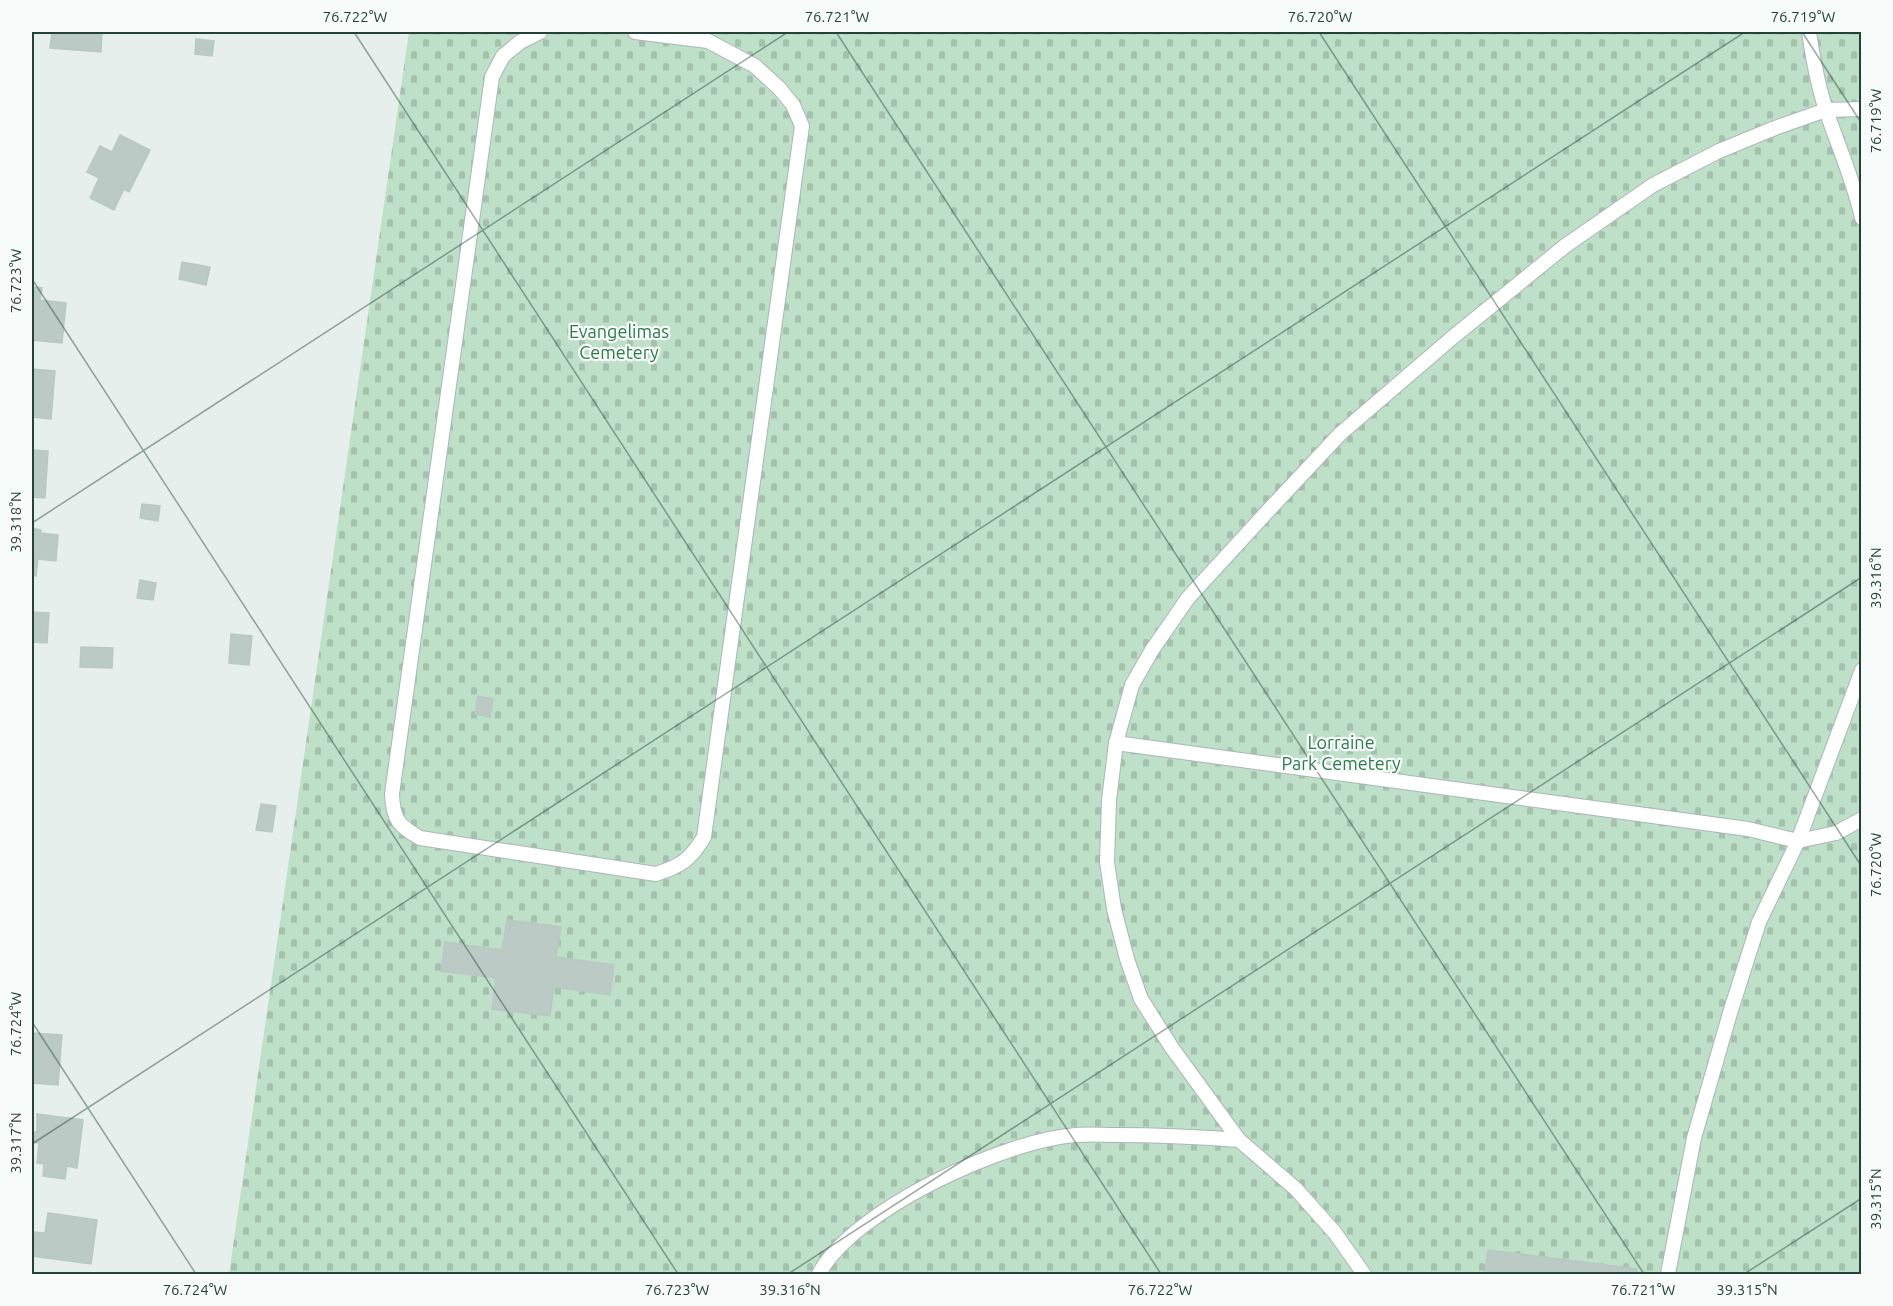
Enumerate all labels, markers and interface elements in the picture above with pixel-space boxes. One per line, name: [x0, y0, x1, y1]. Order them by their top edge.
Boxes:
text: 76.722°W: [323, 8, 387, 25]
text: 76.721°W: [805, 8, 869, 25]
text: 76.720°W: [1288, 8, 1352, 25]
text: 76.719°W: [1771, 8, 1835, 25]
text: 76.719°W: [1867, 89, 1884, 153]
text: 76.723°W: [7, 249, 24, 313]
park label: Evangelimas Cemetery: [569, 321, 669, 362]
text: 39.318°N: [7, 491, 24, 553]
text: 39.316°N: [1867, 547, 1884, 609]
park label: Lorraine Park Cemetery: [1281, 732, 1401, 773]
text: 76.720°W: [1867, 833, 1884, 897]
text: 76.724°W: [7, 992, 24, 1056]
text: 39.317°N: [7, 1112, 24, 1174]
text: 39.315°N: [1867, 1168, 1884, 1230]
text: 76.724°W: [163, 1281, 227, 1298]
text: 76.723°W: [645, 1281, 709, 1298]
text: 39.316°N: [759, 1281, 821, 1298]
text: 76.722°W: [1128, 1281, 1192, 1298]
text: 76.721°W: [1611, 1281, 1675, 1298]
text: 39.315°N: [1716, 1281, 1778, 1298]

